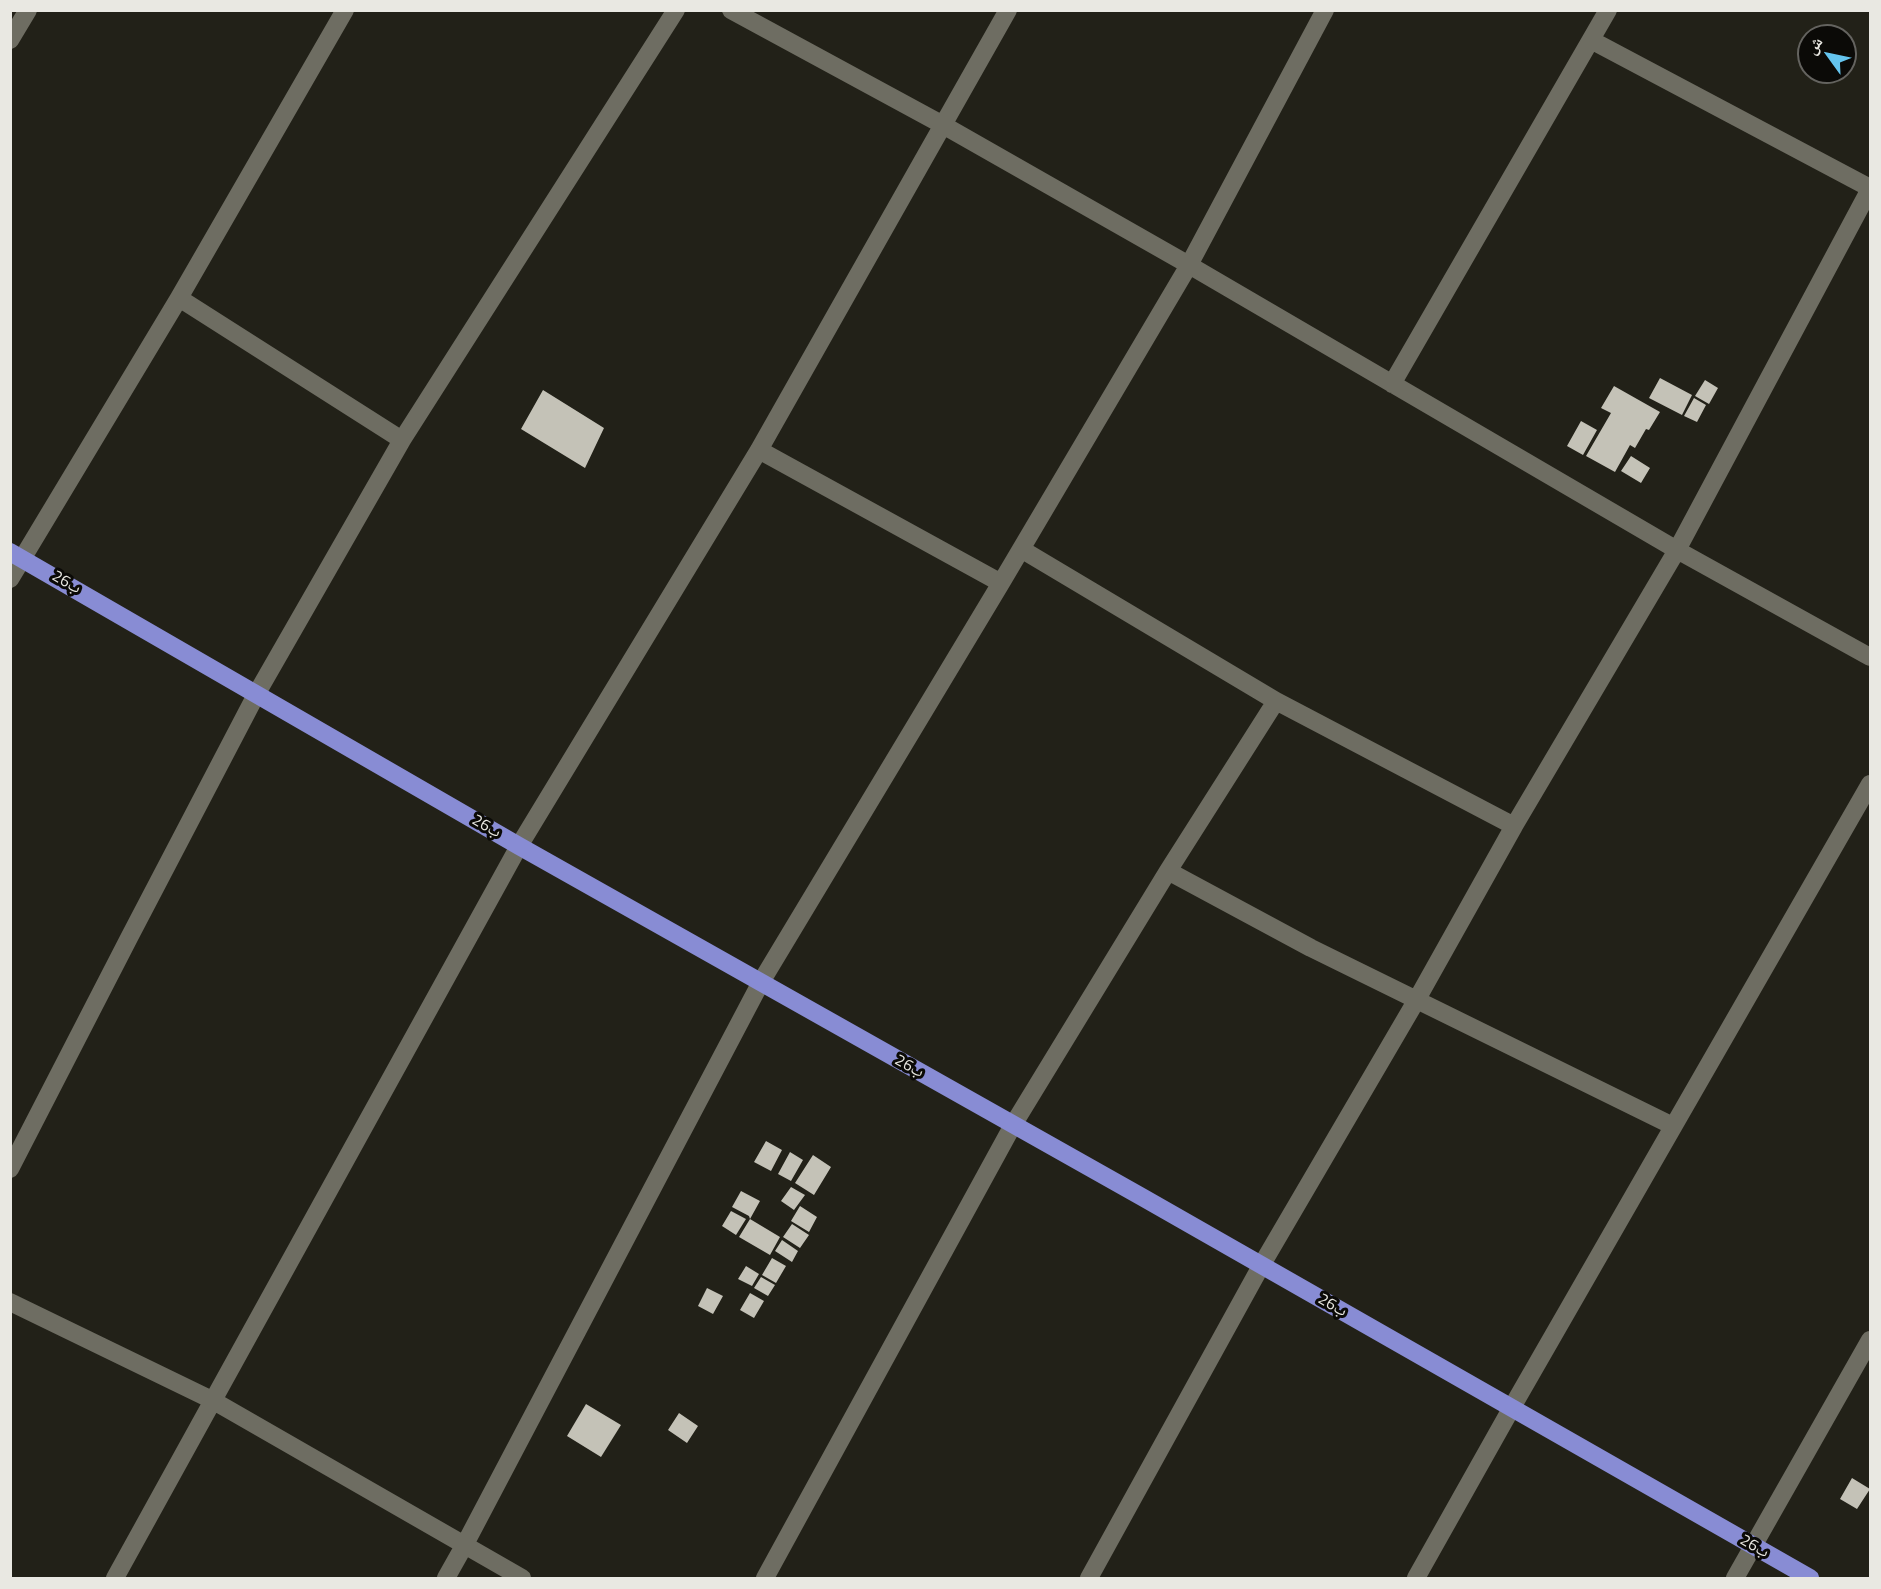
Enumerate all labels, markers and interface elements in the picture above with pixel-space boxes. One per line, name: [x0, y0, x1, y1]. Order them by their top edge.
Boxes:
north arrow: [1797, 24, 1857, 84]
text: ش: [1799, 32, 1828, 59]
street label: 26ب: [48, 567, 84, 599]
street label: 26ب: [468, 811, 504, 843]
street label: 26ب: [891, 1051, 927, 1083]
street label: 26ب: [1314, 1290, 1350, 1322]
street label: 26ب: [1736, 1531, 1772, 1563]

